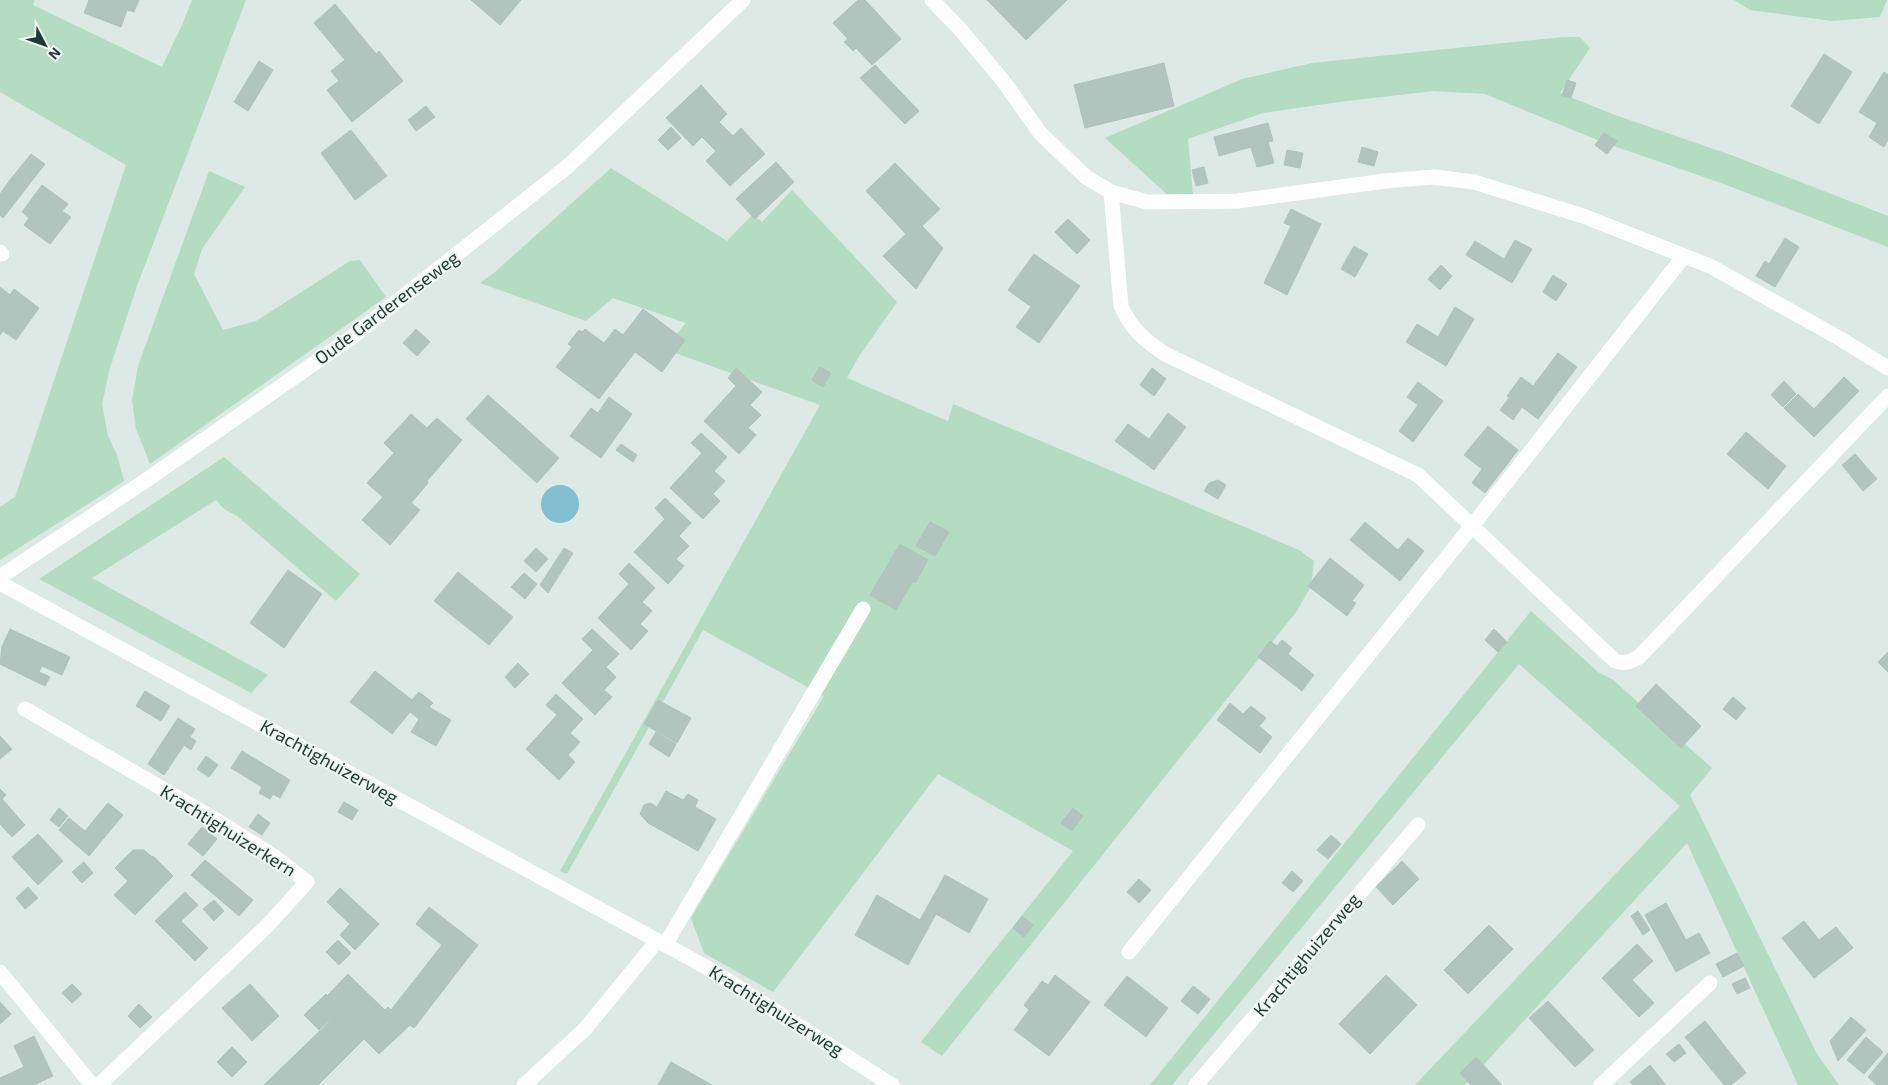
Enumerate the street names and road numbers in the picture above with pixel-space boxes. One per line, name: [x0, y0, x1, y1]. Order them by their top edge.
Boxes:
street label: Oude Garderenseweg: [310, 246, 463, 369]
street label: Krachtighuizerweg: [257, 714, 402, 808]
street label: Krachtighuizerkern: [157, 780, 300, 881]
street label: Krachtighuizerweg: [1248, 888, 1364, 1020]
street label: Krachtighuizerweg: [705, 960, 848, 1060]

